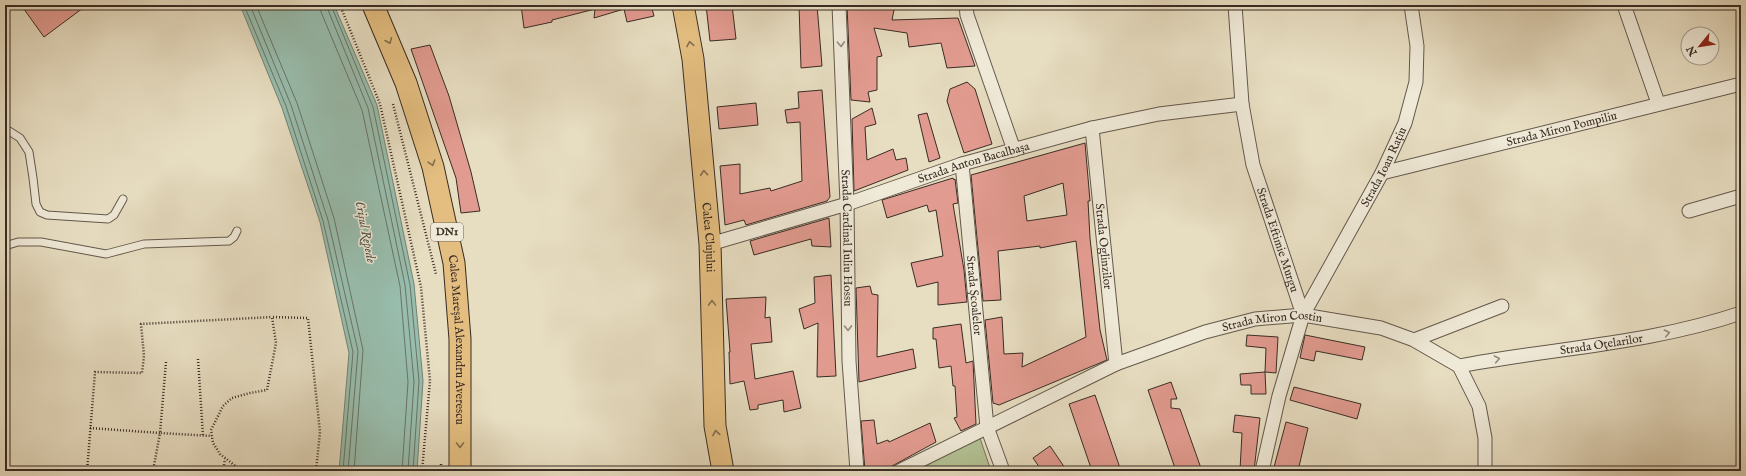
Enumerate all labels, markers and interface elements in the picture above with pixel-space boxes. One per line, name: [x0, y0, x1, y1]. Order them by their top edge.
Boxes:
north arrow: [1680, 26, 1720, 66]
one-way arrow: [384, 36, 392, 44]
one-way arrow: [686, 41, 695, 47]
one-way arrow: [837, 41, 845, 47]
text: N: [1684, 42, 1701, 59]
street label: Strada Miron Pompiliu: [1505, 108, 1618, 149]
street label: Strada Ioan Rațiu: [1357, 125, 1410, 210]
street label: Strada Anton Bacalbașa: [916, 138, 1032, 186]
one-way arrow: [427, 159, 436, 166]
street label: Strada Cardinal Iuliu Hossu: [838, 169, 856, 307]
one-way arrow: [699, 170, 708, 176]
street label: Strada Eftimie Murgu: [1254, 186, 1302, 294]
water label: Crișul Repede: [351, 200, 379, 265]
street label: Calea Clujului: [699, 202, 718, 273]
street label: Strada Oglinzilor: [1092, 203, 1116, 291]
road number: DN1: [431, 223, 463, 241]
street label: Calea Mareșal Alexandru Averescu: [445, 253, 468, 425]
street label: Strada Școalelor: [963, 255, 986, 336]
one-way arrow: [708, 300, 716, 306]
street label: Strada Miron Costin: [1220, 307, 1324, 335]
one-way arrow: [844, 325, 853, 331]
one-way arrow: [1664, 329, 1670, 337]
street label: Strada Oțelarilor: [1559, 330, 1645, 358]
one-way arrow: [1494, 355, 1500, 363]
one-way arrow: [712, 429, 721, 436]
one-way arrow: [456, 442, 464, 448]

